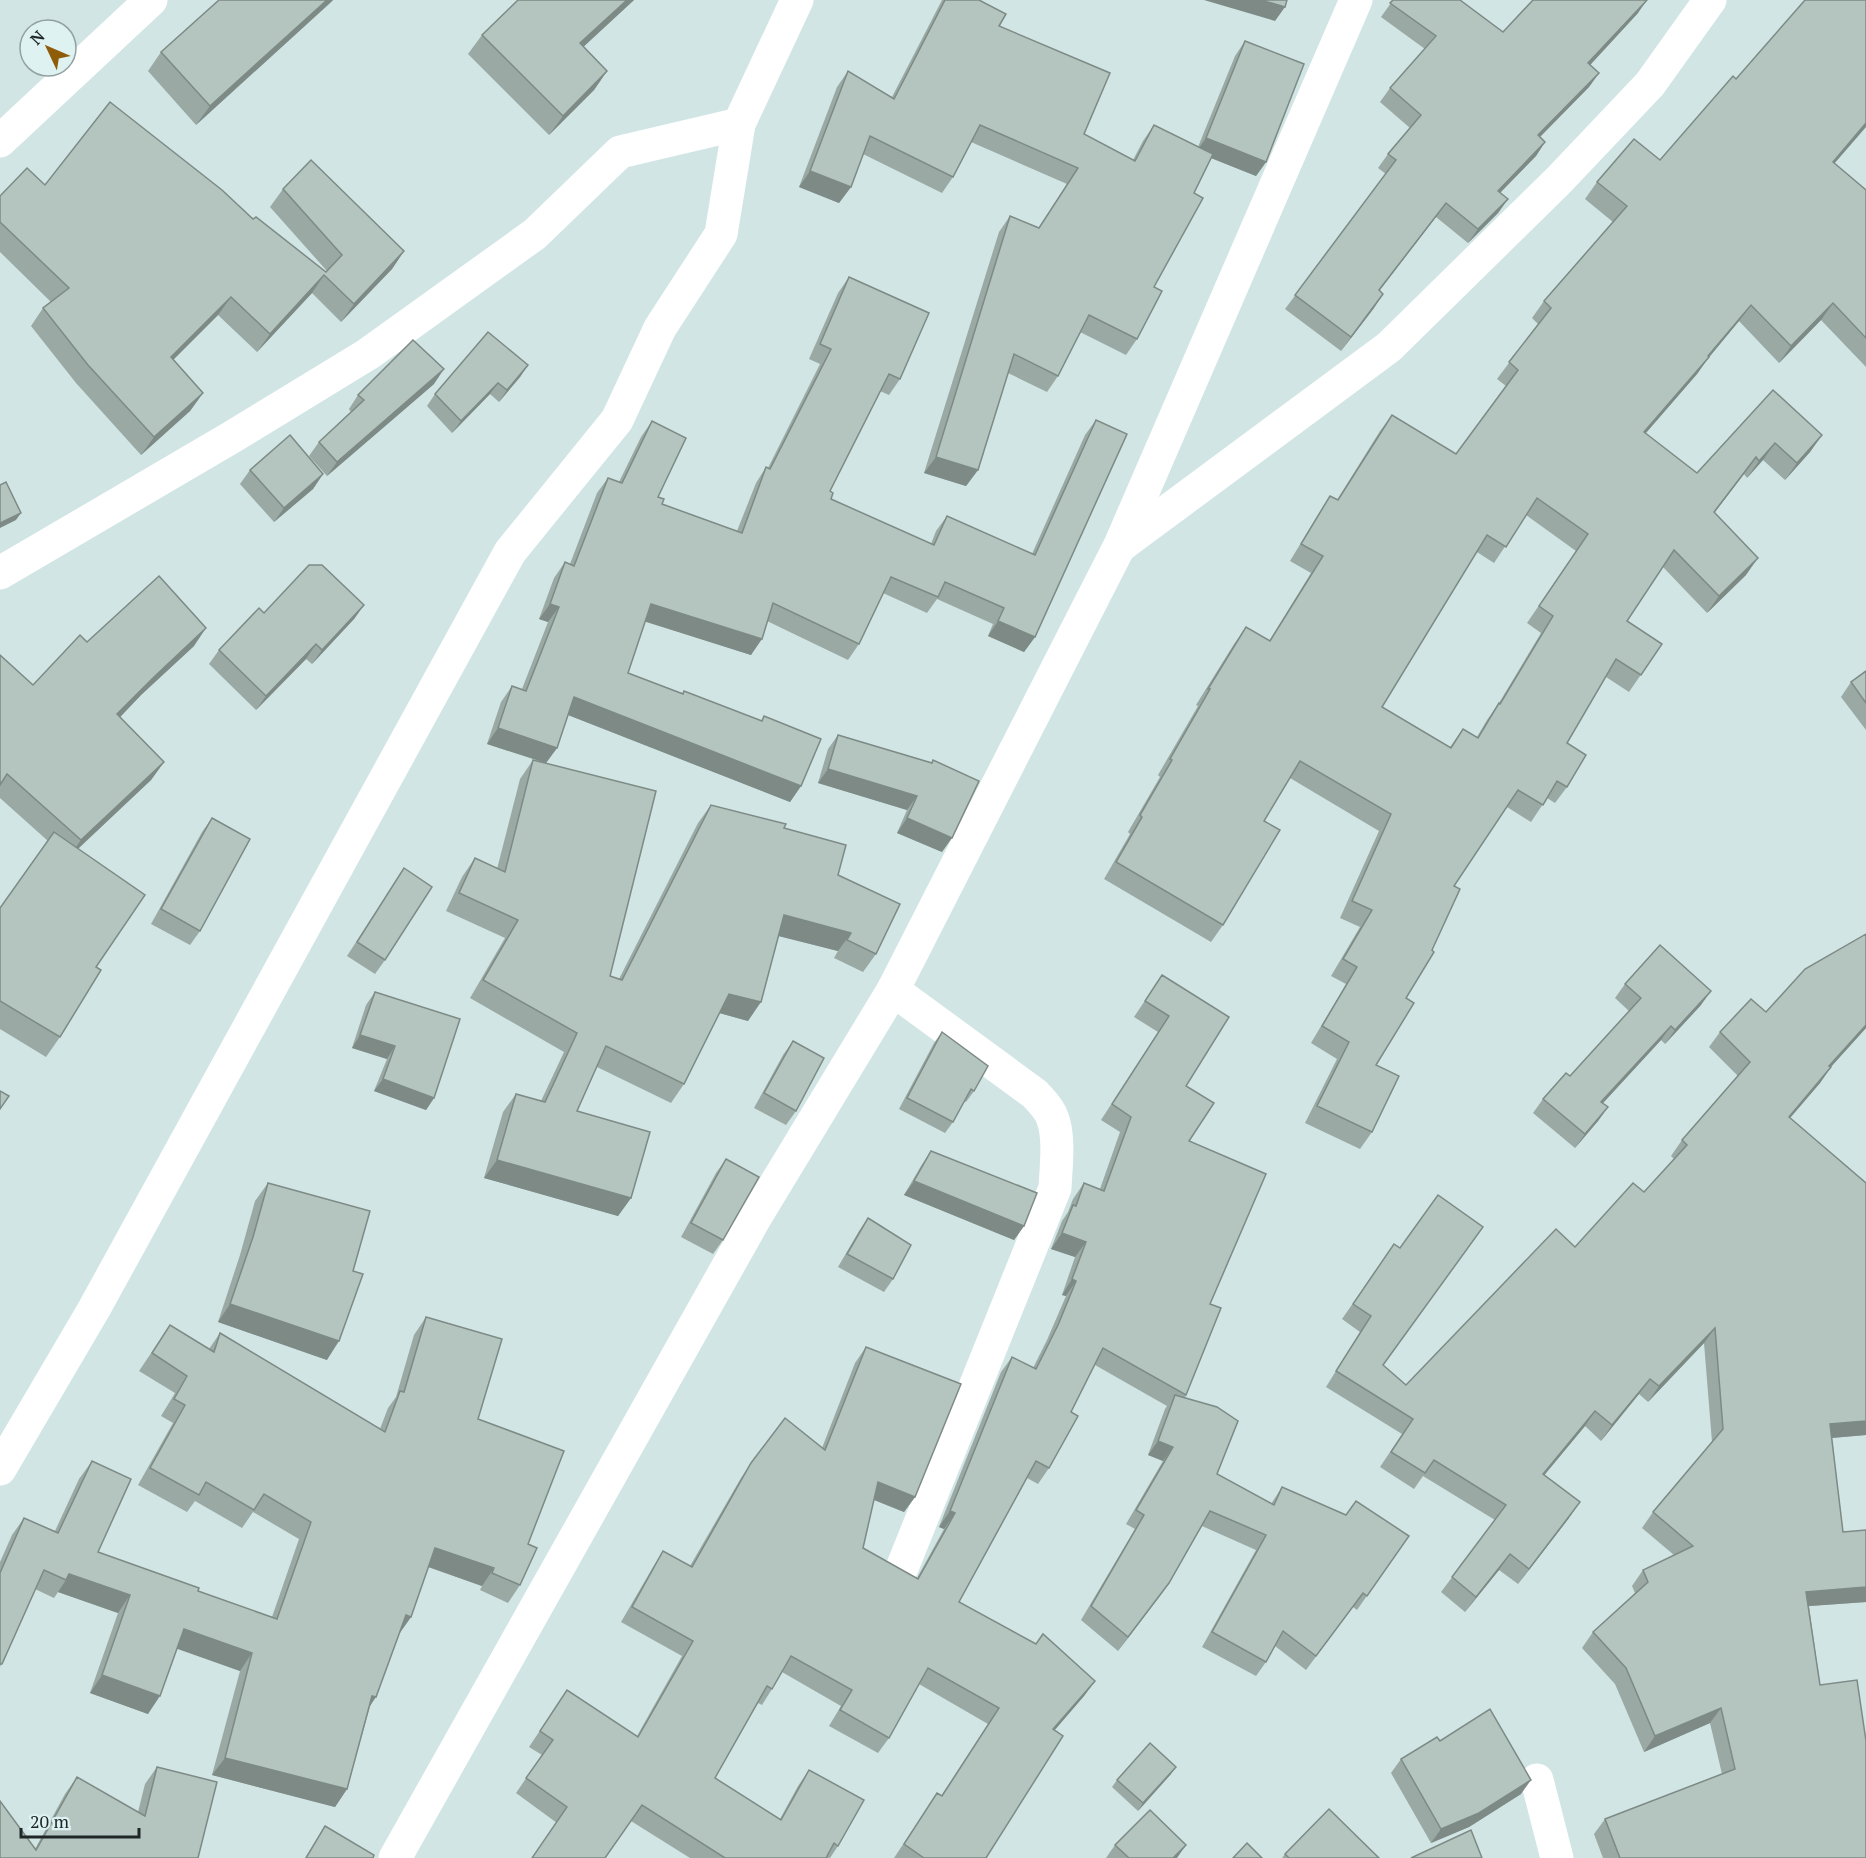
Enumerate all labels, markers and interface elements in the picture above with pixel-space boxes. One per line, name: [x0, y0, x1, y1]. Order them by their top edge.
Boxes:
north arrow: [18, 18, 78, 78]
text: N: [25, 26, 49, 50]
scale bar: [21, 1801, 140, 1839]
text: 20 m: [30, 1809, 70, 1833]

